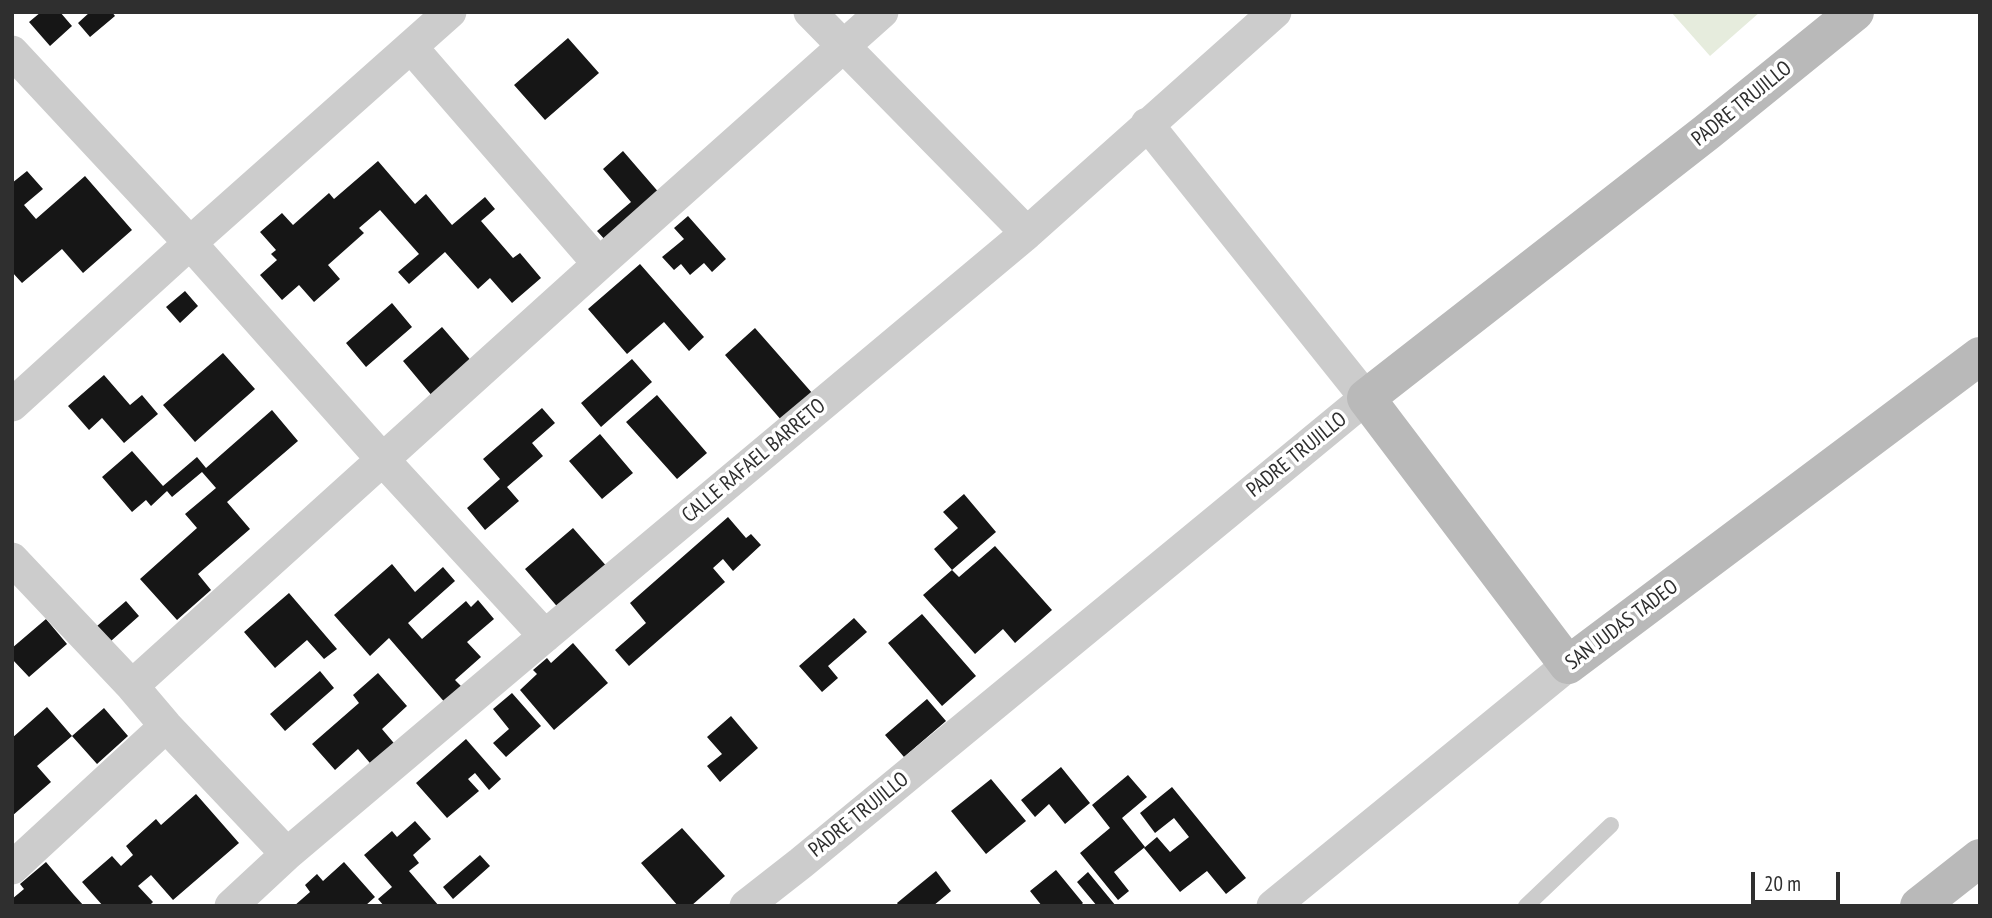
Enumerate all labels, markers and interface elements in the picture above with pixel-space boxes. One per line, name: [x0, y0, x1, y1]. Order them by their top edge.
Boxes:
street label: PADRE TRUJILLO: [1687, 56, 1797, 152]
street label: CALLE RAFAEL BARRETO: [677, 394, 831, 528]
street label: PADRE TRUJILLO: [1242, 407, 1352, 503]
street label: SAN JUDAS TADEO: [1561, 575, 1683, 675]
street label: PADRE TRUJILLO: [804, 767, 914, 863]
scale bar: [1754, 858, 1843, 902]
text: 20 m: [1764, 870, 1801, 897]

